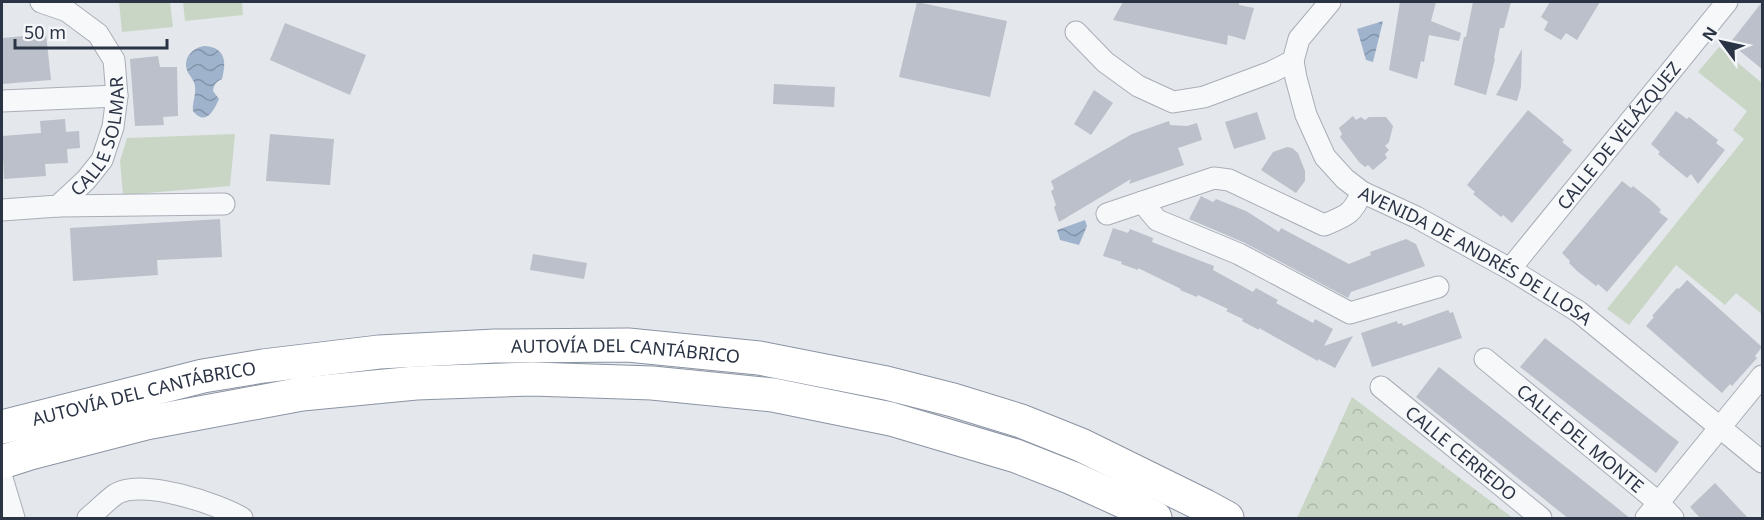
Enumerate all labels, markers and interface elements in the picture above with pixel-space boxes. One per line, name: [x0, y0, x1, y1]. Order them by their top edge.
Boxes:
scale bar: [15, 12, 166, 50]
north arrow: [1692, 12, 1752, 72]
text: 50 m: [24, 20, 66, 44]
text: N: [1697, 22, 1722, 45]
street label: CALLE DE VELÁZQUEZ: [1551, 57, 1686, 214]
street label: CALLE SOLMAR: [65, 76, 129, 201]
street label: AVENIDA DE ANDRÉS DE LLOSA: [1355, 180, 1598, 330]
street label: AUTOVÍA DEL CANTÁBRICO: [511, 333, 741, 368]
street label: AUTOVÍA DEL CANTÁBRICO: [29, 355, 258, 431]
street label: CALLE DEL MONTE: [1512, 378, 1649, 498]
street label: CALLE CERREDO: [1401, 400, 1522, 506]

